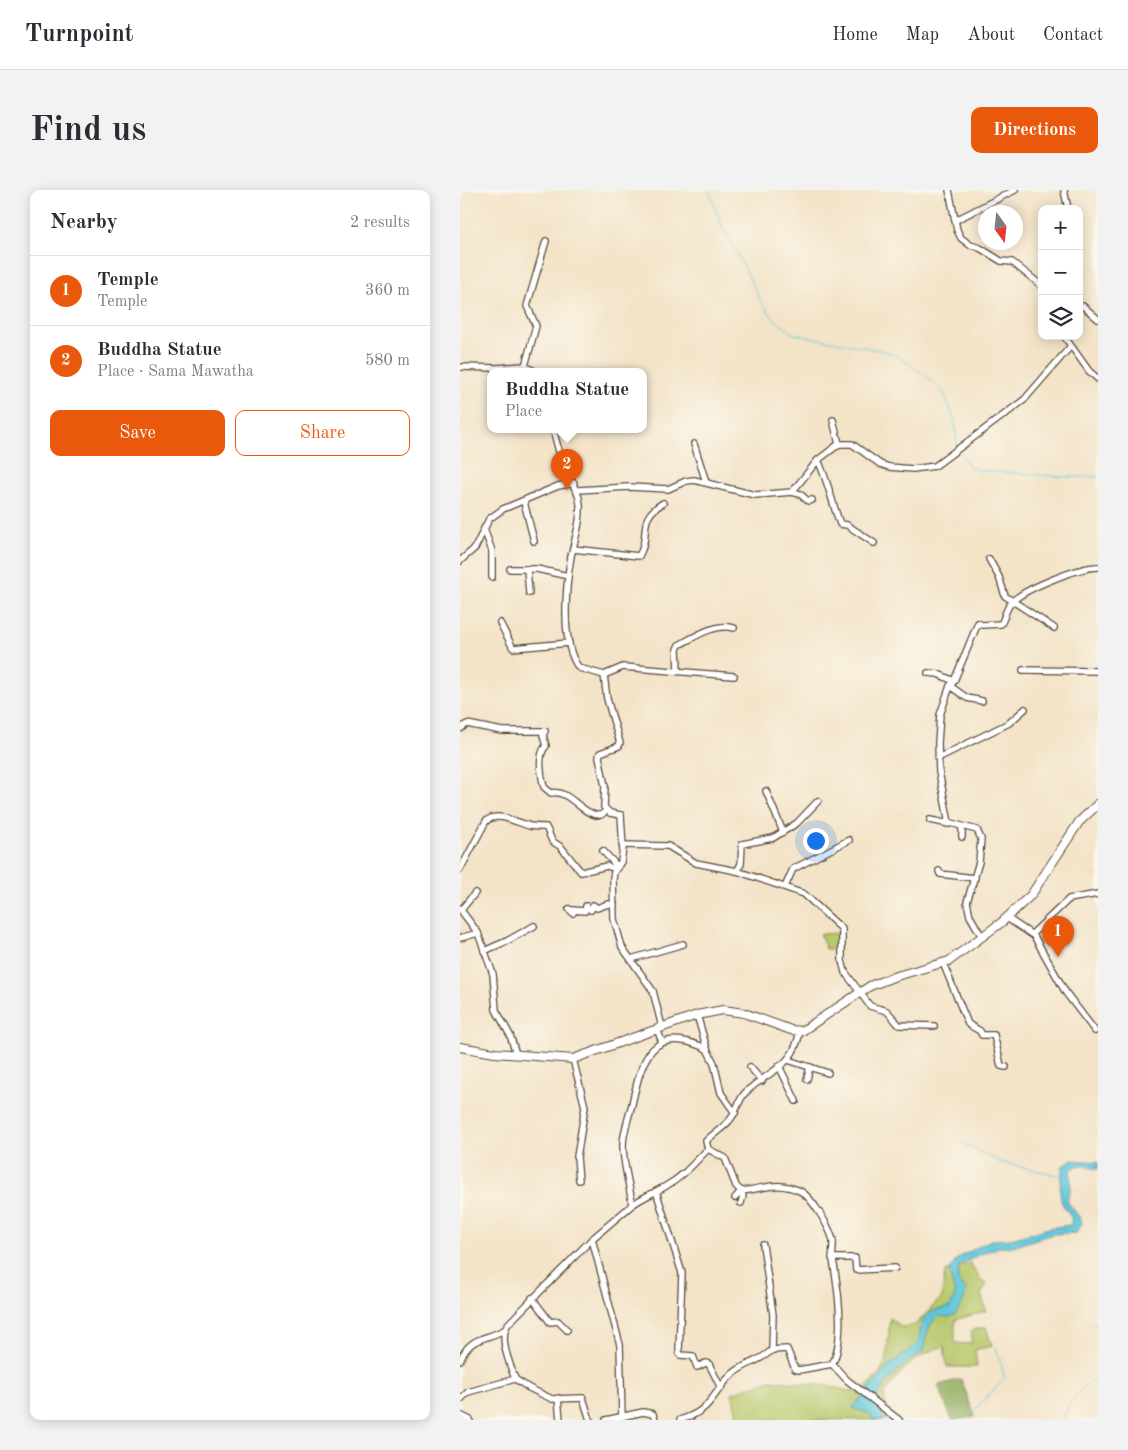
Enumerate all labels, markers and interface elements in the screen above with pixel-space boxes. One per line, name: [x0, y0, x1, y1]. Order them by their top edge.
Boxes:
text: Turnpoint: [25, 23, 133, 47]
text: Home: [832, 26, 878, 44]
text: Map: [906, 26, 939, 44]
text: About: [967, 26, 1015, 44]
text: Contact: [1043, 26, 1103, 44]
button: Directions: [971, 107, 1098, 153]
text: Find us: [30, 113, 146, 148]
north arrow: [978, 205, 1023, 250]
map controls: [1038, 205, 1083, 340]
button: +: [1038, 205, 1083, 250]
text: Nearby: [50, 212, 118, 233]
text: 2 results: [350, 215, 410, 231]
button: −: [1038, 250, 1083, 295]
text: Temple: [97, 271, 159, 290]
text: 1: [61, 283, 71, 299]
text: 360 m: [365, 283, 410, 299]
text: Temple: [97, 294, 147, 310]
button: layers: [1038, 295, 1083, 340]
text: Buddha Statue: [97, 341, 222, 360]
text: 2: [61, 353, 71, 369]
text: 580 m: [365, 353, 410, 369]
text: Place · Sama Mawatha: [97, 364, 254, 380]
popup: [487, 368, 647, 433]
text: Buddha Statue: [505, 381, 629, 400]
text: Place: [505, 404, 542, 420]
button: Save: [50, 410, 225, 456]
button: Share: [235, 410, 410, 456]
pin: 2: [551, 449, 583, 490]
your location: [803, 828, 829, 854]
pin: 1: [1042, 916, 1074, 957]

